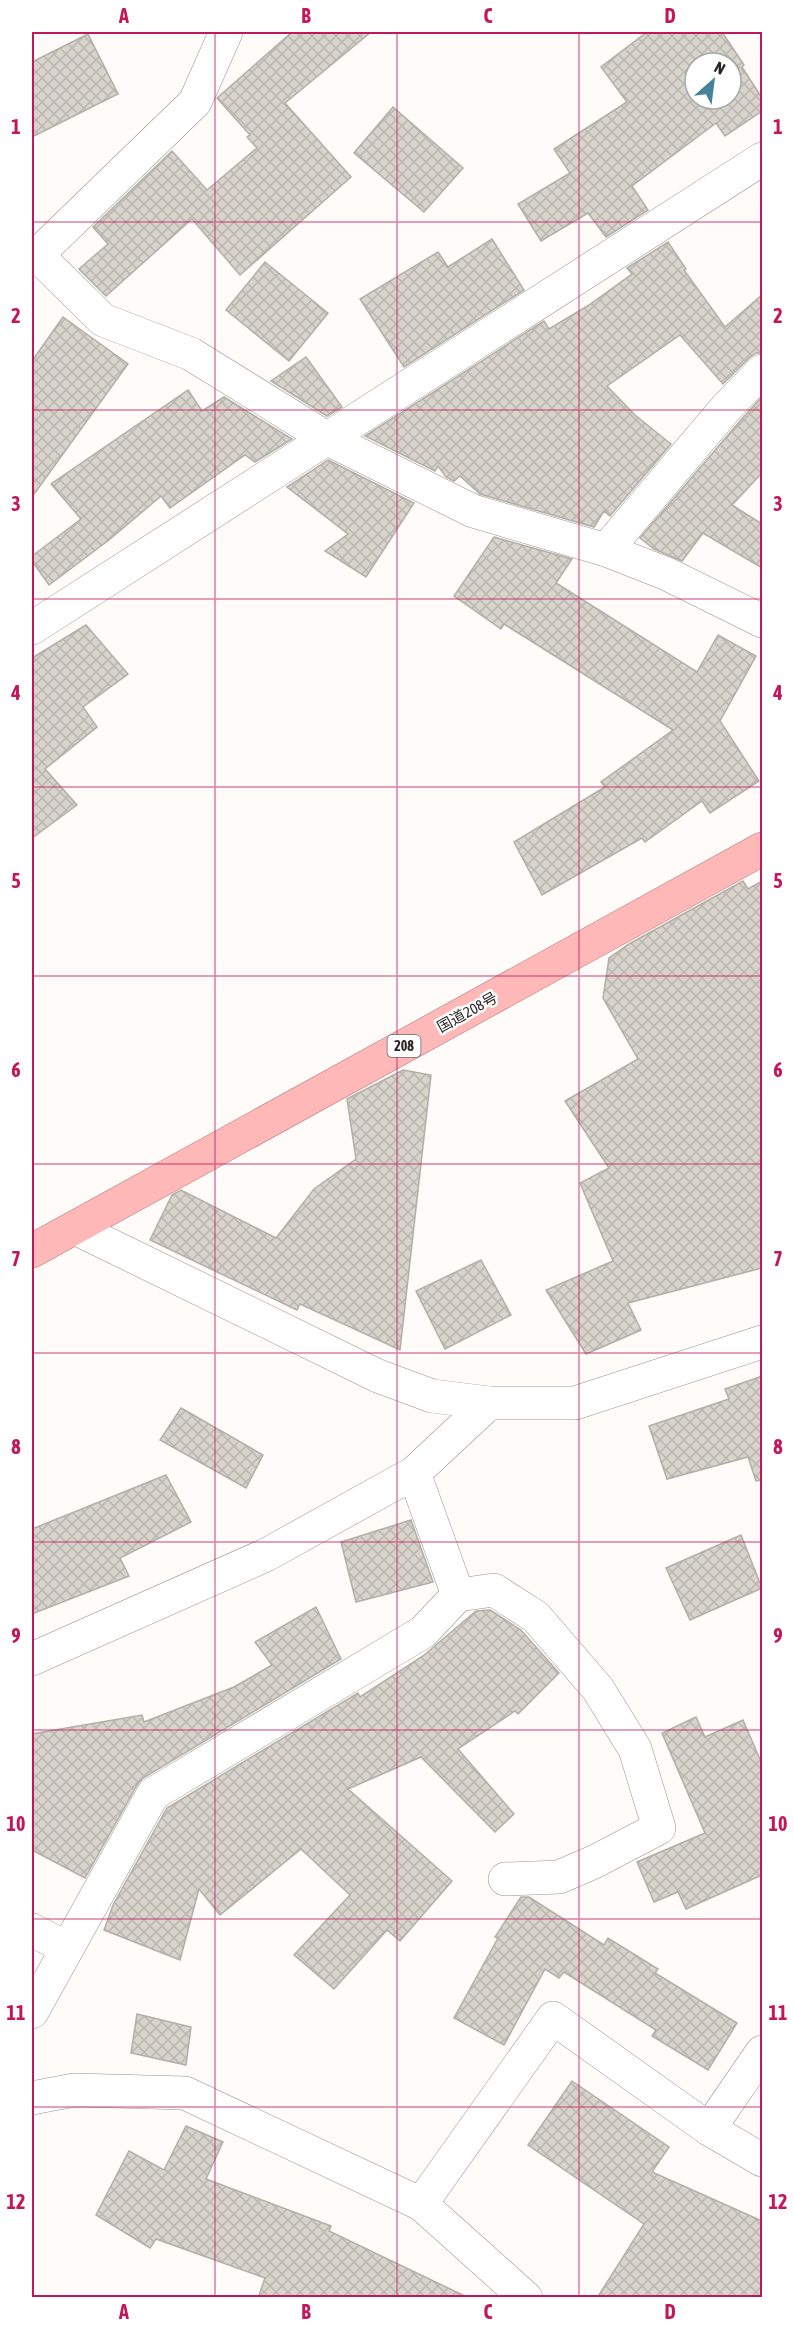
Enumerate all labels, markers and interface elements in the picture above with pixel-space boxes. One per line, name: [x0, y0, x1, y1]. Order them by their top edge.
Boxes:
text: A: [118, 4, 129, 27]
text: B: [301, 4, 311, 27]
text: C: [484, 4, 493, 27]
text: D: [664, 4, 676, 27]
north arrow: [683, 51, 743, 111]
text: N: [712, 58, 728, 78]
text: 1: [11, 115, 21, 138]
text: 1: [773, 115, 783, 138]
text: 2: [11, 304, 21, 327]
text: 2: [773, 304, 783, 327]
text: 3: [11, 492, 21, 515]
text: 3: [773, 492, 783, 515]
text: 4: [10, 681, 21, 704]
text: 4: [772, 681, 783, 704]
text: 5: [11, 869, 21, 892]
text: 5: [773, 869, 783, 892]
street label: 国道208号: [434, 989, 500, 1035]
road number: 208: [388, 1035, 420, 1057]
text: 6: [11, 1058, 21, 1081]
text: 6: [773, 1058, 783, 1081]
text: 7: [11, 1247, 21, 1270]
text: 7: [773, 1247, 783, 1270]
text: 8: [11, 1435, 21, 1458]
text: 8: [773, 1435, 783, 1458]
text: 9: [11, 1624, 21, 1647]
text: 9: [773, 1624, 783, 1647]
text: 10: [7, 1812, 25, 1835]
text: 10: [769, 1812, 787, 1835]
text: 11: [7, 2001, 25, 2024]
text: 11: [769, 2001, 787, 2024]
text: 12: [7, 2190, 25, 2213]
text: 12: [769, 2190, 787, 2213]
text: A: [118, 2300, 129, 2323]
text: B: [301, 2300, 311, 2323]
text: C: [484, 2300, 493, 2323]
text: D: [664, 2300, 676, 2323]

